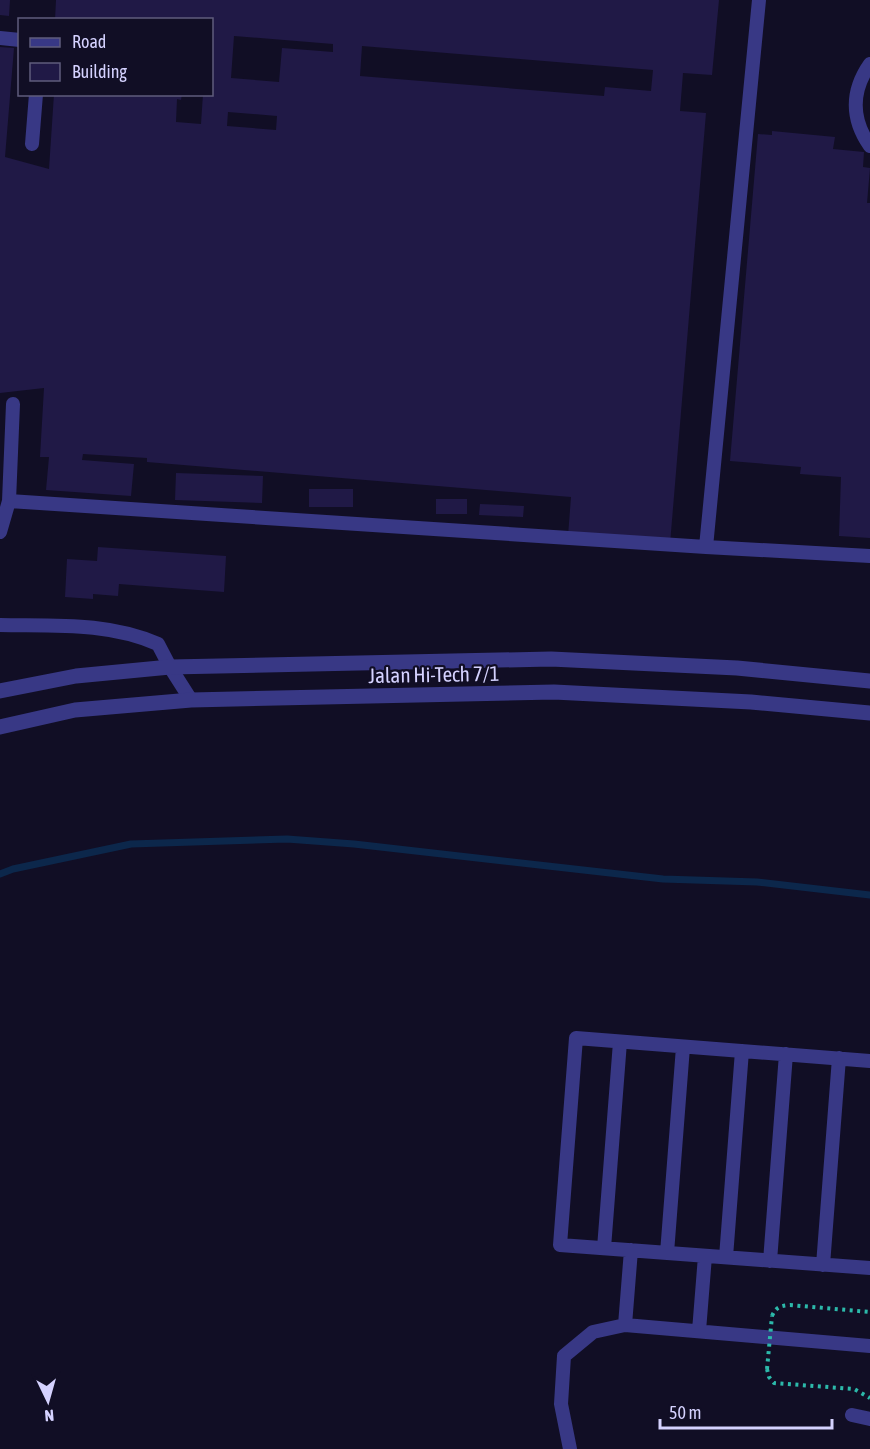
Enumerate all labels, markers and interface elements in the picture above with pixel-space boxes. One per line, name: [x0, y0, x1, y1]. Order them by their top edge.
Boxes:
legend: [18, 18, 213, 96]
text: Road: [72, 31, 106, 52]
text: Building: [72, 61, 127, 82]
street label: Jalan Hi-Tech 7/1: [368, 661, 500, 687]
north arrow: [18, 1371, 78, 1431]
scale bar: [660, 1392, 832, 1430]
text: 50 m: [669, 1402, 701, 1423]
text: N: [44, 1407, 55, 1425]

